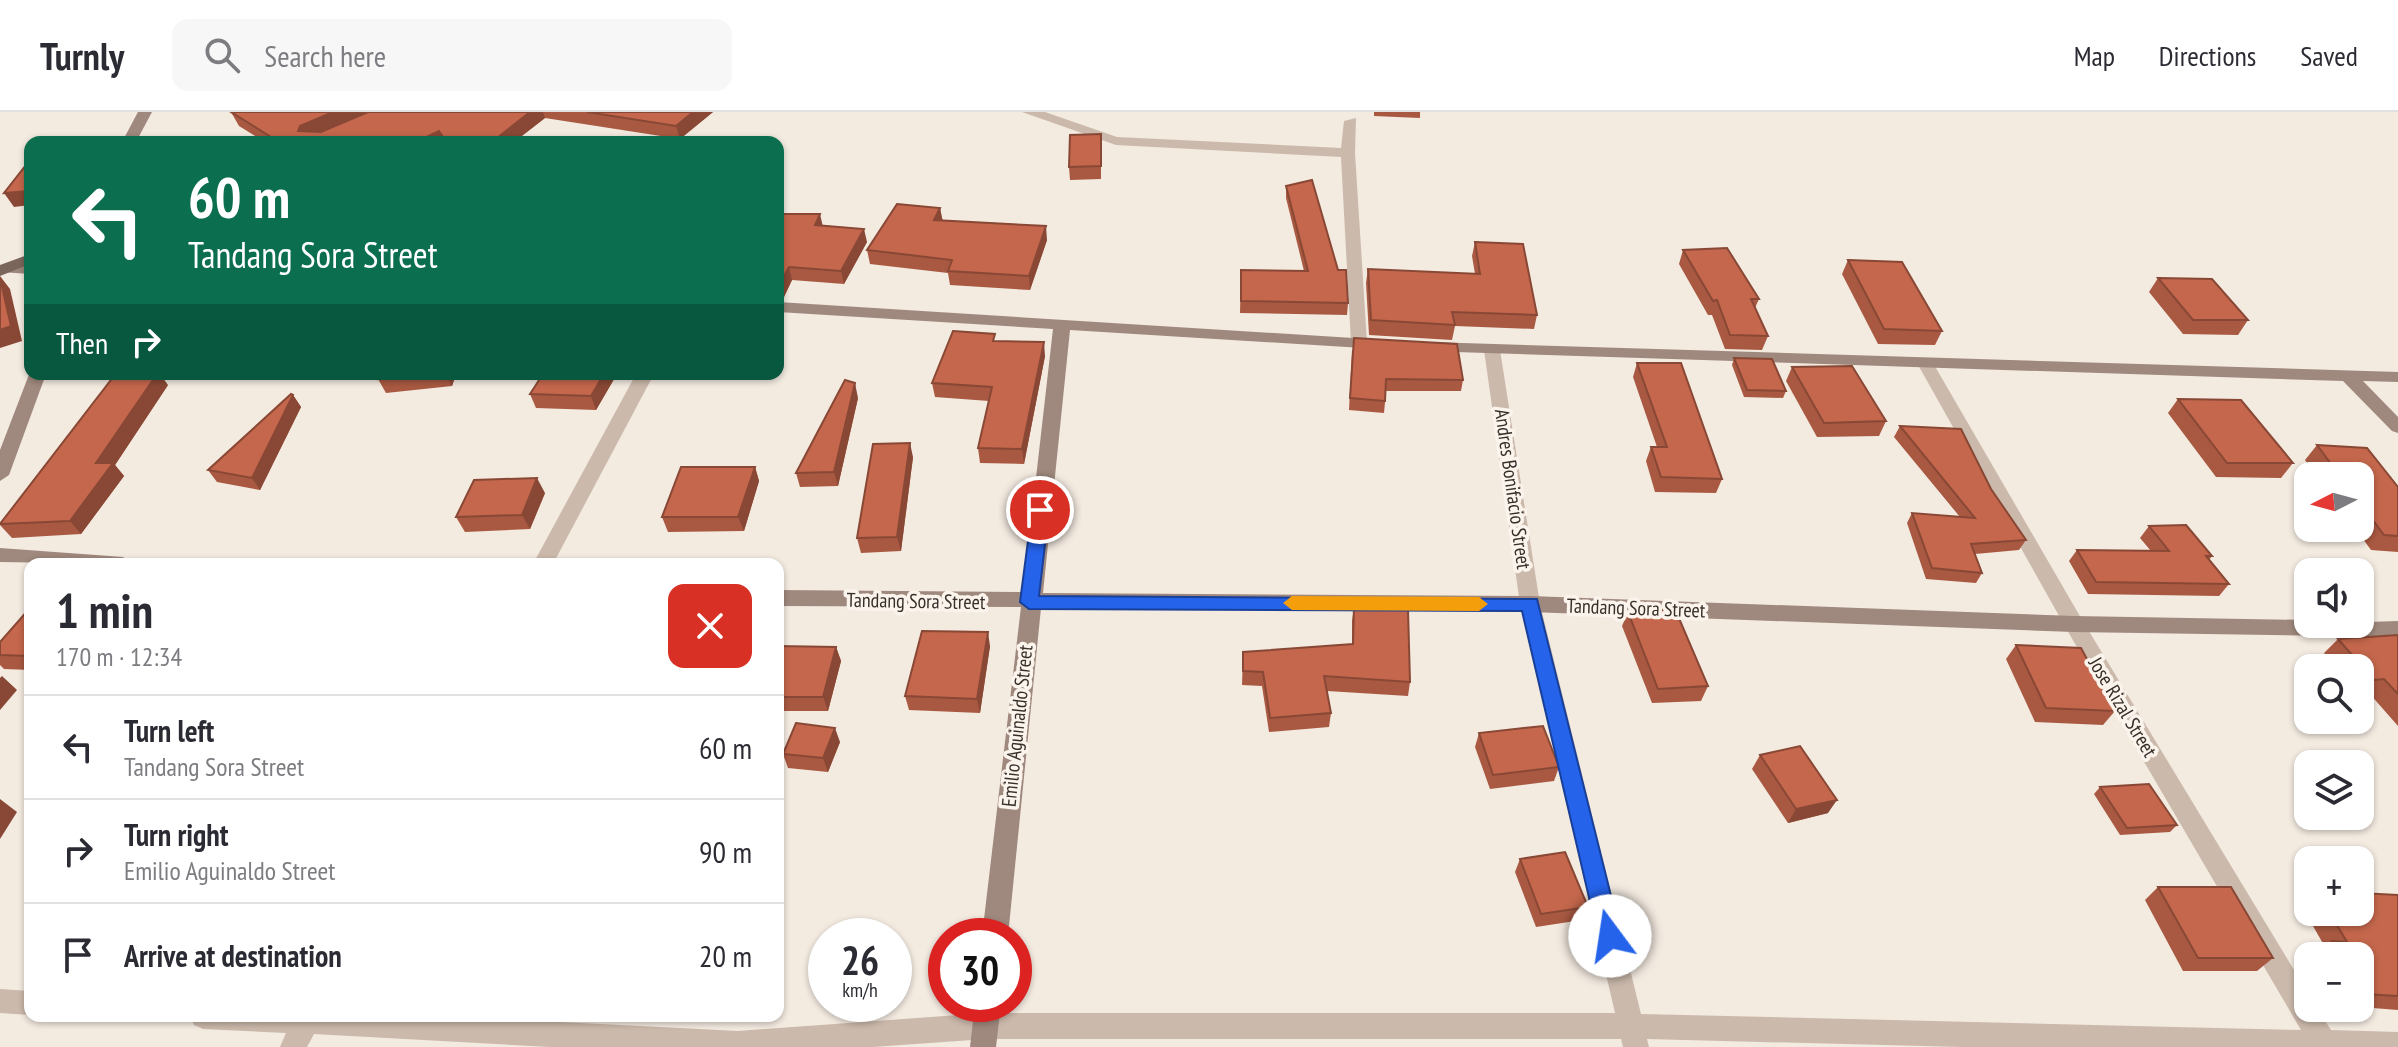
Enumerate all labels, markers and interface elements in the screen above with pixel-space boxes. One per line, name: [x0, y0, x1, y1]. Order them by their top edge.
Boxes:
search box: [172, 19, 732, 91]
text: Turnly: [40, 31, 124, 80]
icon: search: [200, 33, 244, 77]
text: Search here: [264, 36, 386, 75]
text: Map: [2074, 37, 2115, 74]
text: Directions: [2159, 37, 2256, 74]
text: Saved: [2300, 37, 2358, 74]
text: 60 m: [188, 161, 290, 233]
icon: left: [56, 168, 160, 272]
text: Tandang Sora Street: [188, 231, 438, 278]
icon: right: [124, 320, 168, 364]
text: Then: [56, 323, 108, 362]
street label: Andres Bonifacio Street: [1489, 407, 1537, 571]
north arrow: [2294, 462, 2374, 542]
map controls: [2294, 462, 2374, 1022]
pin: [1006, 476, 1074, 544]
icon: arrive: [1018, 488, 1062, 532]
button: sound: [2294, 558, 2374, 638]
text: 1 min: [56, 579, 153, 641]
button: close: [668, 584, 752, 668]
street label: Tandang Sora Street: [846, 587, 986, 615]
street label: Tandang Sora Street: [1566, 593, 1706, 623]
text: 170 m · 12:34: [56, 640, 182, 673]
street label: Emilio Aguinaldo Street: [996, 643, 1038, 808]
street label: Jose Rizal Street: [2082, 651, 2163, 762]
button: search: [2294, 654, 2374, 734]
text: Turn left: [124, 711, 214, 750]
icon: left: [56, 725, 100, 769]
text: 60 m: [699, 728, 752, 767]
text: Tandang Sora Street: [124, 750, 304, 783]
button: layers: [2294, 750, 2374, 830]
text: Turn right: [124, 815, 228, 854]
icon: right: [56, 829, 100, 873]
text: 90 m: [699, 832, 752, 871]
button: +: [2294, 846, 2374, 926]
text: Emilio Aguinaldo Street: [124, 854, 335, 887]
position arrow: [1568, 894, 1652, 978]
speed limit sign: 30: [928, 918, 1032, 1022]
icon: arrive: [56, 933, 100, 977]
text: 26: [841, 934, 879, 986]
text: Arrive at destination: [124, 936, 342, 975]
text: 20 m: [699, 936, 752, 975]
button: −: [2294, 942, 2374, 1022]
text: km/h: [842, 977, 878, 1003]

